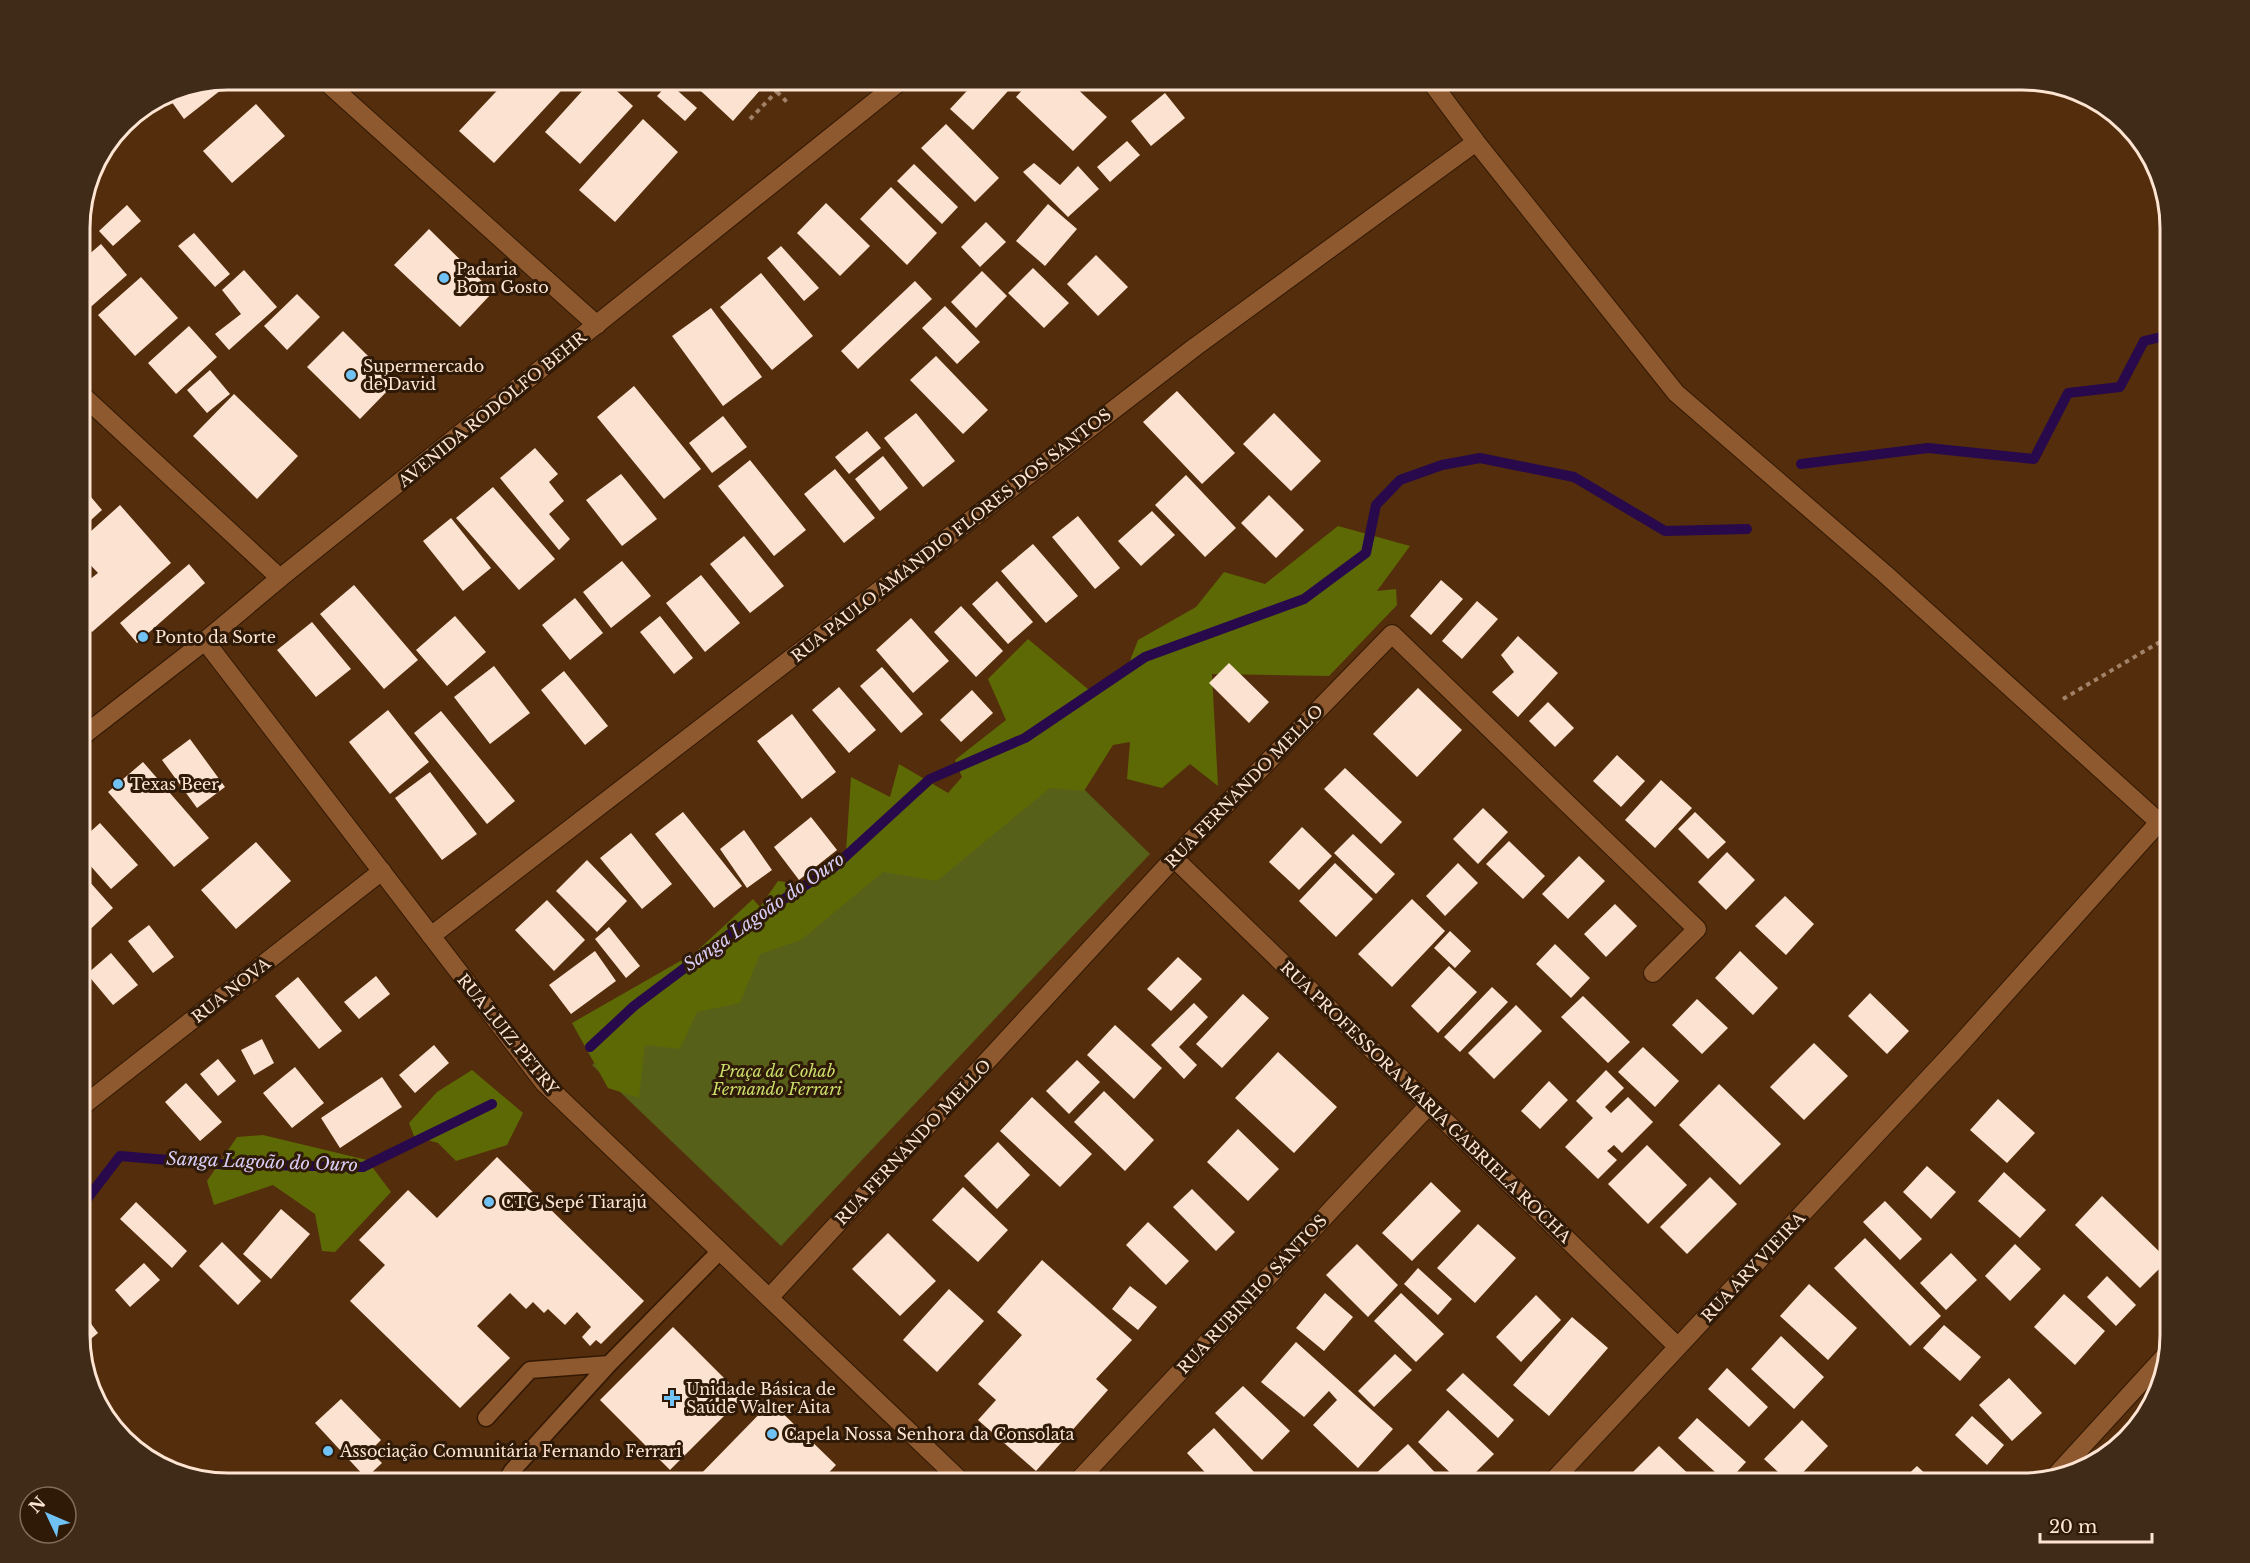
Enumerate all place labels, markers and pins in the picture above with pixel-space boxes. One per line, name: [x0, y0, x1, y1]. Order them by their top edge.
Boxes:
place label: Padaria Bom Gosto: [456, 259, 549, 297]
marker: Padaria Bom Gosto: [437, 271, 451, 285]
place label: Supermercado de David: [363, 356, 484, 394]
marker: Supermercado de David: [344, 368, 358, 382]
place label: Ponto da Sorte: [155, 627, 276, 647]
marker: Ponto da Sorte: [136, 630, 150, 644]
place label: Texas Beer: [130, 774, 219, 794]
marker: Texas Beer: [111, 777, 125, 791]
place label: CTG Sepé Tiarajú: [501, 1192, 647, 1212]
marker: CTG Sepé Tiarajú: [482, 1195, 496, 1209]
place label: Unidade Básica de Saúde Walter Aita: [686, 1379, 836, 1417]
marker: Unidade Básica de Saúde Walter Aita: [663, 1389, 681, 1407]
place label: Capela Nossa Senhora da Consolata: [784, 1424, 1075, 1444]
marker: Capela Nossa Senhora da Consolata: [765, 1427, 779, 1441]
place label: Associação Comunitária Fernando Ferrari: [339, 1441, 682, 1461]
marker: Associação Comunitária Fernando Ferrari: [321, 1444, 335, 1458]

